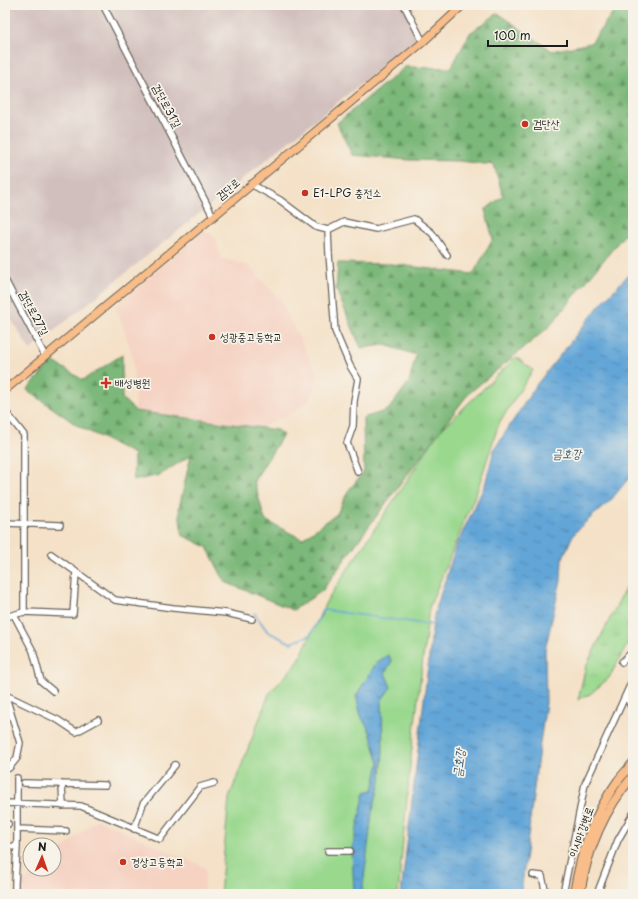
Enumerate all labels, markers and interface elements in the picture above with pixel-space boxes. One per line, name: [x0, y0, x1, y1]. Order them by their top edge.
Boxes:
scale bar: [488, 22, 567, 48]
text: 100 m: [494, 26, 531, 44]
street label: 검단로31길: [149, 81, 186, 131]
place label: 검단산: [533, 115, 560, 132]
marker: 검단산: [520, 119, 530, 129]
street label: 검단로: [212, 173, 243, 204]
place label: E1-LPG 충전소: [313, 184, 381, 201]
marker: E1-LPG 충전소: [300, 188, 310, 198]
street label: 검단로27길: [15, 287, 54, 339]
place label: 성광중고등학교: [220, 328, 282, 345]
marker: 성광중고등학교: [207, 332, 217, 342]
place label: 배성병원: [115, 374, 151, 391]
marker: 배성병원: [100, 377, 112, 389]
water label: 금호강: [553, 444, 583, 462]
water label: 금호강: [447, 746, 469, 778]
street label: 이시아강변로: [563, 804, 598, 860]
north arrow: [22, 837, 62, 877]
text: N: [38, 838, 47, 855]
place label: 경상고등학교: [131, 853, 184, 870]
marker: 경상고등학교: [118, 857, 128, 867]

